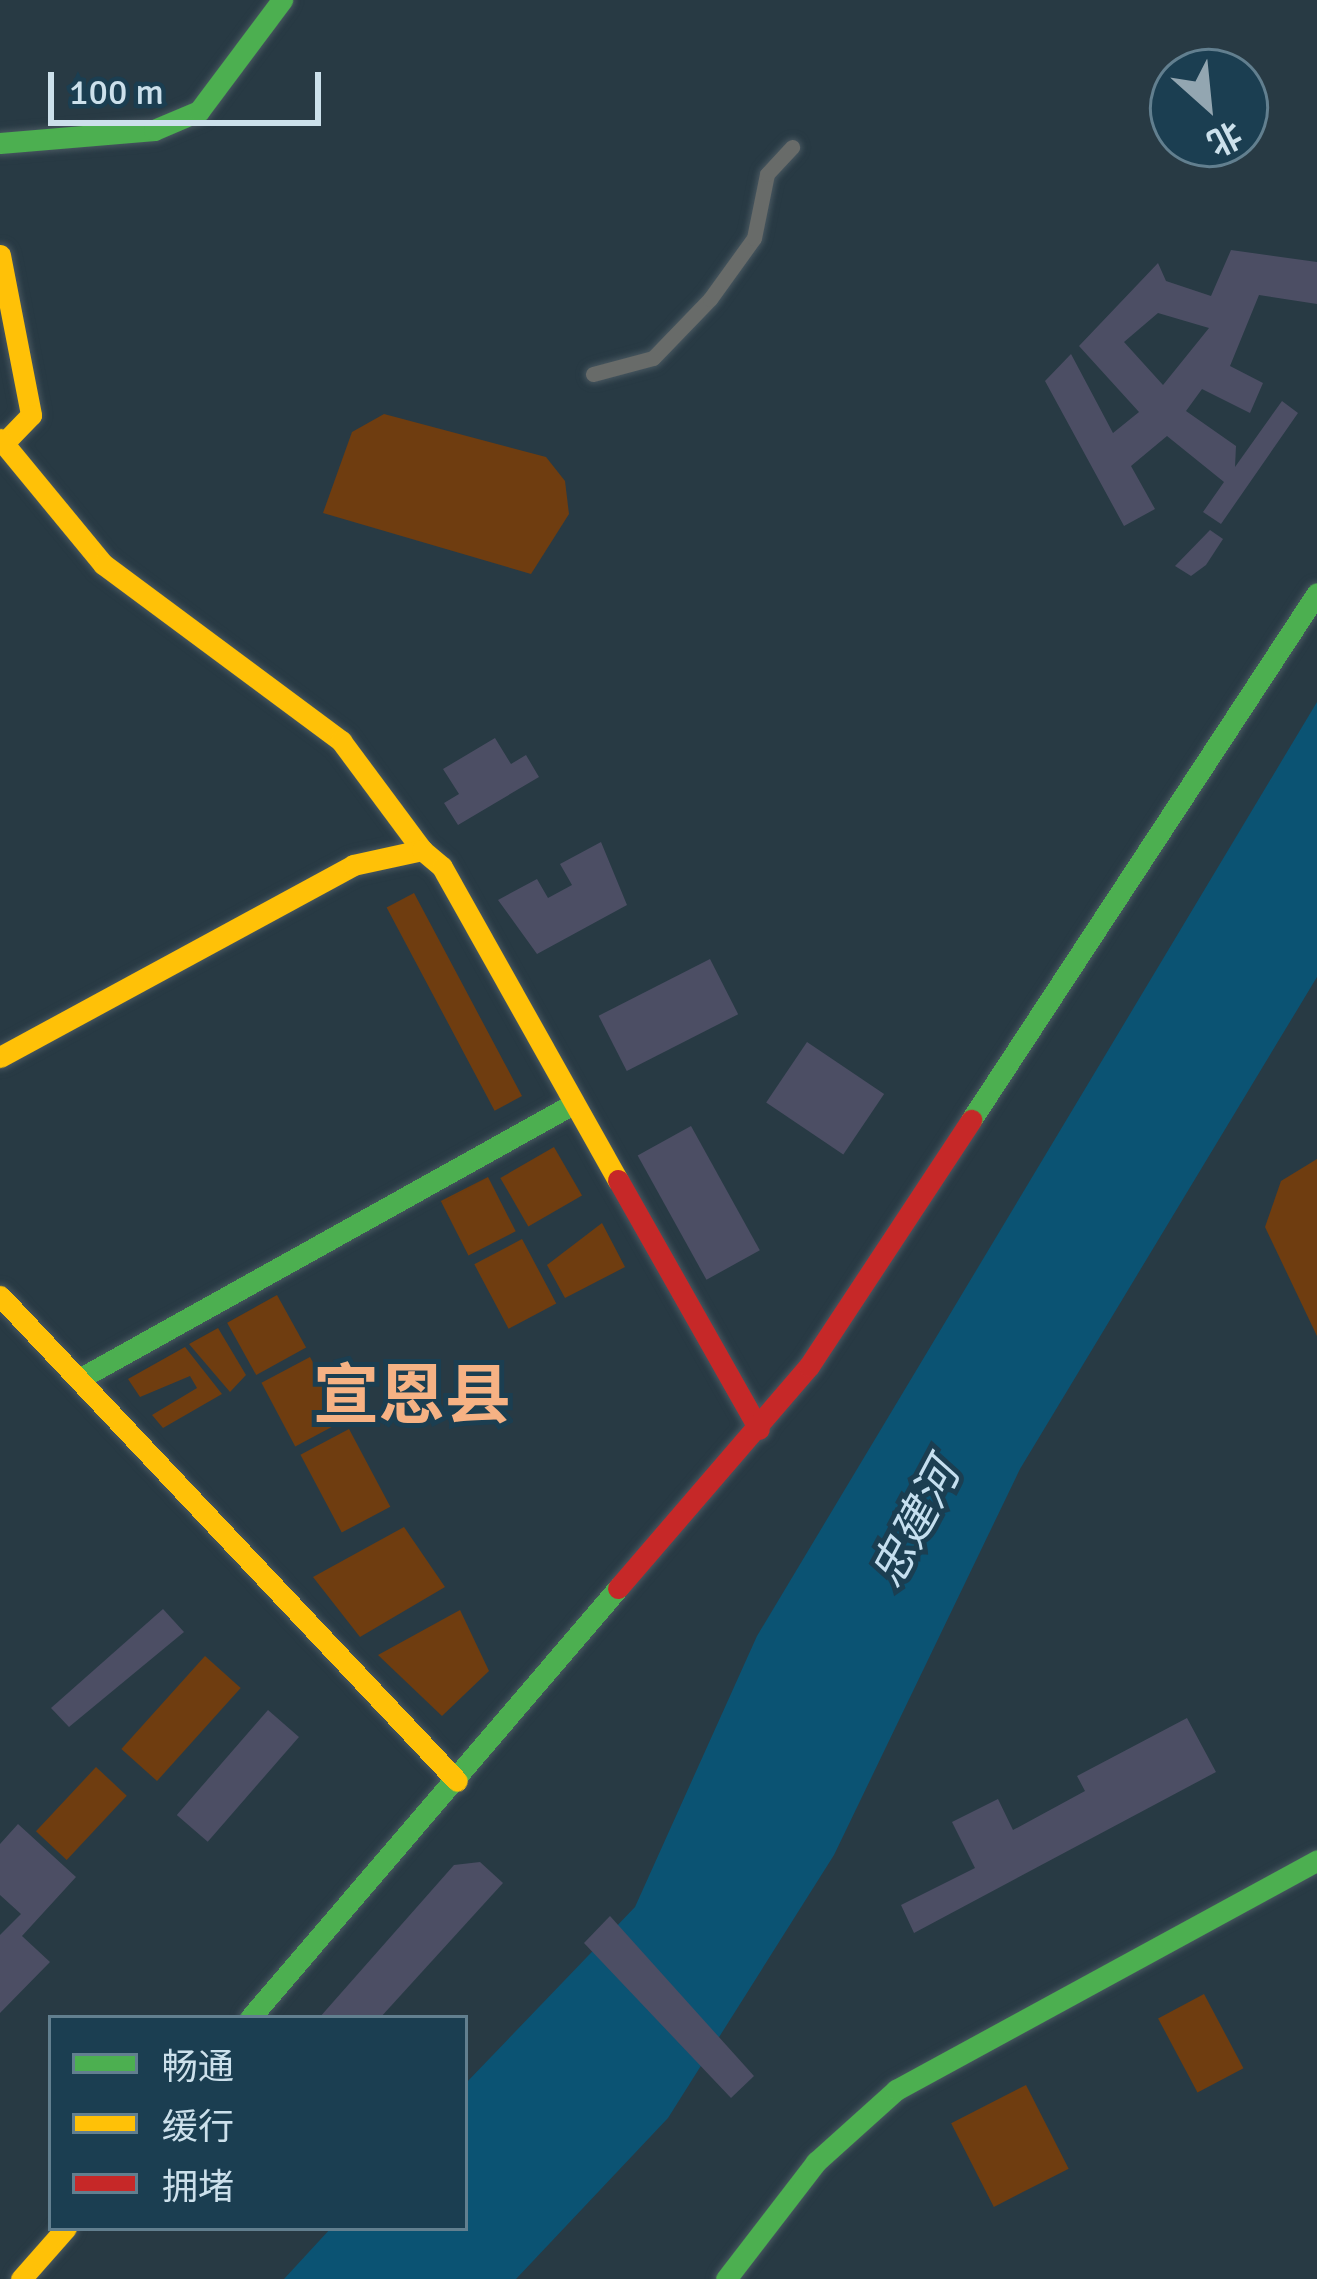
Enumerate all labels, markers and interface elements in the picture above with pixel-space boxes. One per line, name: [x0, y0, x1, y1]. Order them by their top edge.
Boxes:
scale bar: [54, 48, 327, 122]
north arrow: [1149, 48, 1269, 168]
text: 100 m: [69, 70, 164, 115]
text: 北: [1200, 112, 1248, 164]
district label: 宣恩县: [313, 1357, 511, 1437]
water label: 忠建河: [860, 1452, 972, 1596]
legend: [48, 2015, 468, 2231]
text: 畅通: [162, 2045, 234, 2090]
text: 缓行: [162, 2105, 234, 2150]
text: 拥堵: [162, 2165, 234, 2210]

